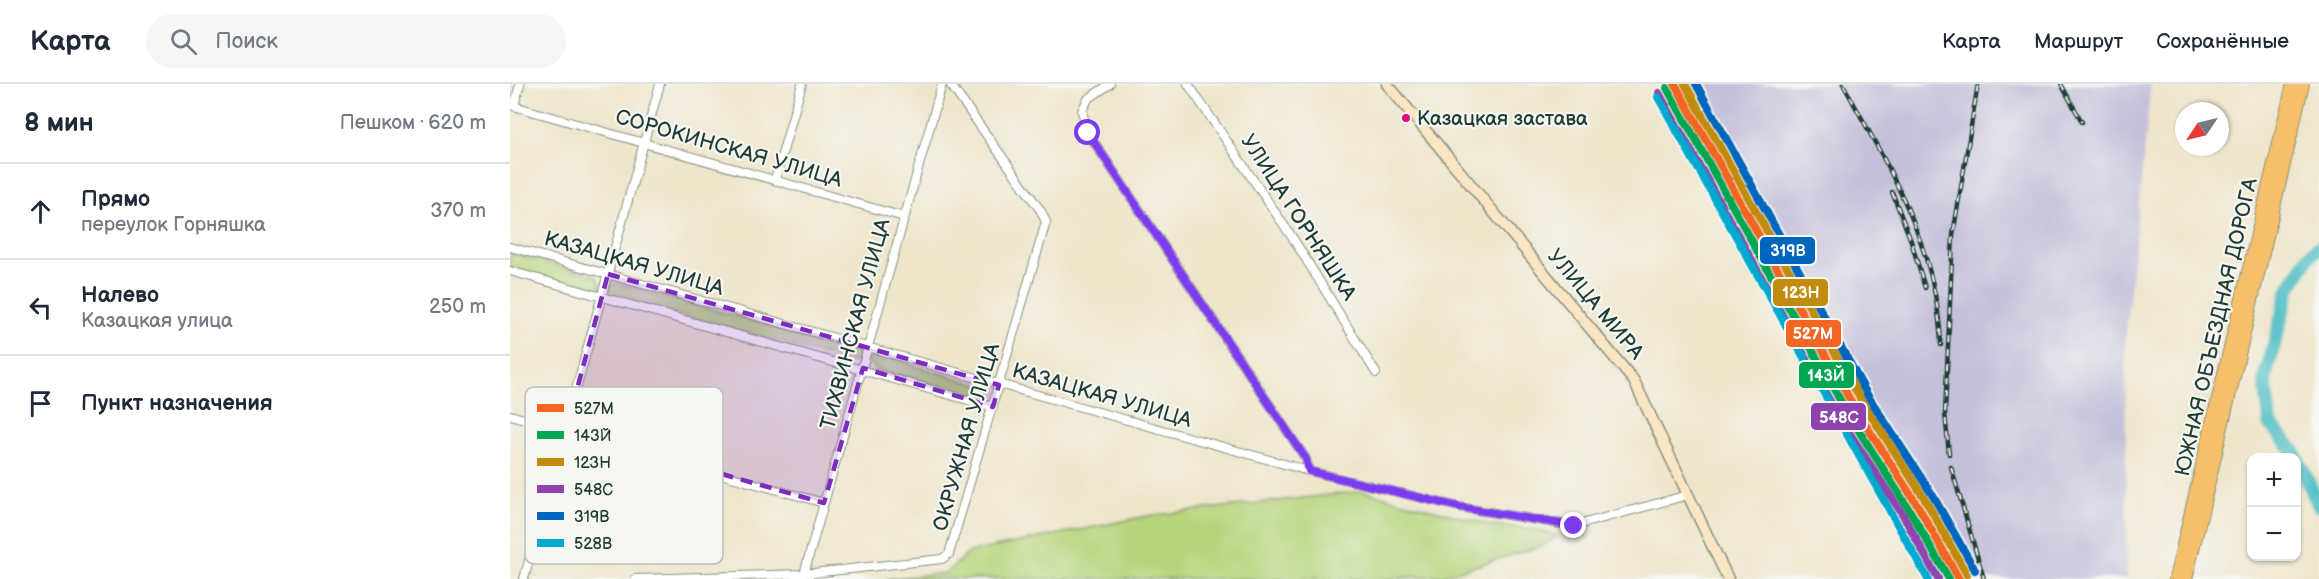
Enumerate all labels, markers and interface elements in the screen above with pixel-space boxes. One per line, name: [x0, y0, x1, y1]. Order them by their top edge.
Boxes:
search box: [146, 14, 566, 68]
text: Карта: [30, 25, 110, 58]
icon: search: [167, 25, 200, 58]
text: Поиск: [215, 28, 278, 55]
text: Карта: [1942, 29, 2001, 54]
text: Маршрут: [2034, 29, 2123, 54]
text: Сохранённые: [2156, 29, 2289, 54]
north arrow: [2175, 102, 2229, 156]
street label: СОРОКИНСКАЯ УЛИЦА: [613, 104, 845, 193]
place label: Казацкая застава: [1417, 107, 1588, 131]
text: 8 мин: [24, 108, 94, 139]
text: Пешком · 620 m: [340, 111, 486, 135]
marker: Казацкая застава: [1400, 112, 1412, 124]
route start: [1074, 119, 1100, 145]
street label: УЛИЦА ГОРНЯШКА: [1236, 130, 1362, 305]
street label: ЮЖНАЯ ОБЪЕЗДНАЯ ДОРОГА: [2170, 175, 2263, 479]
text: Прямо: [81, 186, 150, 213]
icon: ahead: [24, 195, 57, 228]
text: 370 m: [430, 199, 486, 223]
text: переулок Горняшка: [81, 213, 266, 237]
street label: ТИХВИНСКАЯ УЛИЦА: [815, 216, 896, 432]
street label: КАЗАЦКАЯ УЛИЦА: [541, 226, 727, 301]
line badge: 319В: [1759, 236, 1816, 265]
text: 319В: [1770, 242, 1806, 261]
street label: УЛИЦА МИРА: [1542, 244, 1649, 365]
line badge: 123Н: [1772, 278, 1829, 307]
text: Налево: [81, 282, 159, 309]
text: 123Н: [1782, 284, 1820, 303]
icon: left: [24, 291, 57, 324]
text: 250 m: [429, 295, 486, 319]
text: Казацкая улица: [81, 309, 233, 333]
line badge: 527М: [1785, 319, 1842, 348]
text: 527М: [1793, 325, 1833, 344]
street label: ОКРУЖНАЯ УЛИЦА: [928, 340, 1005, 534]
street label: КАЗАЦКАЯ УЛИЦА: [1009, 358, 1195, 433]
line badge: 143Й: [1798, 361, 1855, 389]
text: 143Й: [1807, 364, 1845, 386]
icon: arrive: [24, 387, 57, 420]
legend: [525, 387, 723, 564]
text: Пункт назначения: [81, 390, 273, 417]
text: 527М: [574, 400, 614, 419]
line badge: 548С: [1810, 402, 1867, 431]
text: 548С: [1819, 409, 1859, 428]
text: 143Й: [574, 427, 612, 446]
map controls: [2247, 453, 2301, 561]
button: +: [2247, 453, 2301, 507]
text: 123Н: [574, 454, 611, 473]
text: 548С: [574, 481, 613, 500]
button: −: [2247, 507, 2301, 561]
text: 319В: [574, 508, 609, 527]
route end: [1560, 512, 1586, 538]
text: 528В: [574, 535, 612, 554]

